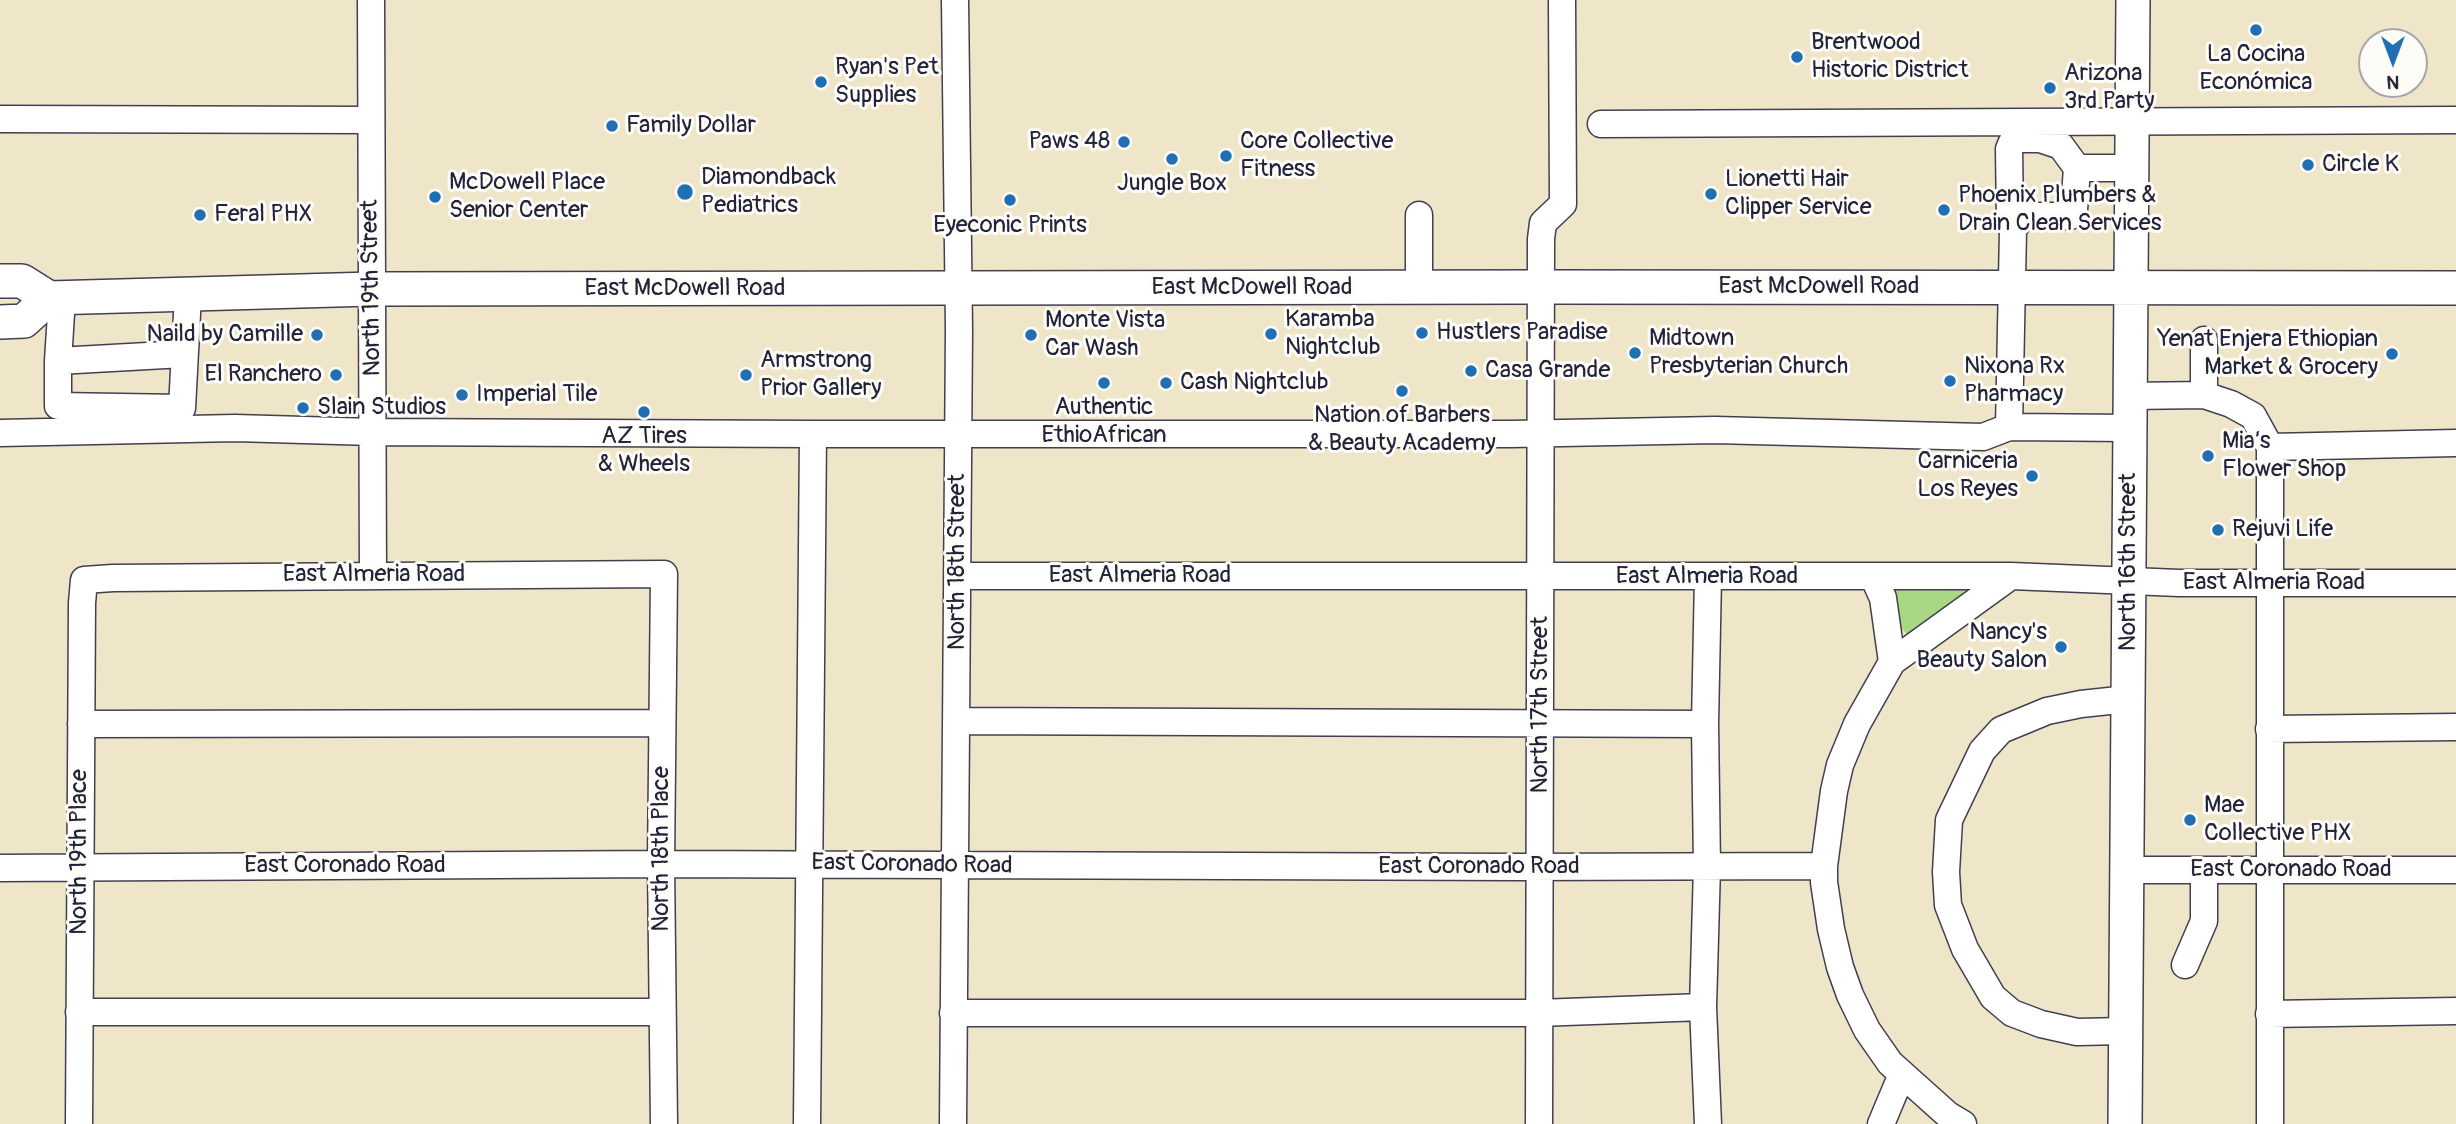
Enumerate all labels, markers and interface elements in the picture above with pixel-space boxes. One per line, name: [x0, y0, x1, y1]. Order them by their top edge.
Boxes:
marker: La Cocina Económica: [2248, 22, 2264, 38]
north arrow: [2358, 28, 2428, 98]
place label: Brentwood Historic District: [1811, 29, 1968, 85]
place label: La Cocina Económica: [2200, 41, 2312, 97]
marker: Brentwood Historic District: [1789, 49, 1805, 65]
place label: Ryan's Pet Supplies: [835, 54, 939, 110]
place label: Arizona 3rd Party: [2064, 60, 2154, 116]
text: N: [2387, 70, 2399, 94]
marker: Ryan's Pet Supplies: [813, 74, 829, 90]
marker: Arizona 3rd Party: [2042, 80, 2058, 96]
place label: Family Dollar: [626, 112, 756, 140]
marker: Family Dollar: [604, 118, 620, 134]
place label: Paws 48: [1028, 128, 1110, 156]
place label: Core Collective Fitness: [1240, 128, 1393, 184]
marker: Paws 48: [1116, 134, 1132, 150]
marker: Core Collective Fitness: [1218, 148, 1234, 164]
marker: Jungle Box: [1164, 151, 1180, 167]
place label: Circle K: [2322, 151, 2399, 179]
marker: Circle K: [2300, 157, 2316, 173]
place label: Diamondback Pediatrics: [701, 164, 836, 220]
place label: Lionetti Hair Clipper Service: [1725, 166, 1872, 222]
place label: McDowell Place Senior Center: [449, 169, 605, 225]
place label: Jungle Box: [1117, 170, 1227, 198]
marker: Diamondback Pediatrics: [675, 182, 695, 202]
place label: Phoenix Plumbers & Drain Clean Services: [1958, 182, 2161, 238]
marker: Lionetti Hair Clipper Service: [1703, 186, 1719, 202]
marker: McDowell Place Senior Center: [427, 189, 443, 205]
marker: Eyeconic Prints: [1002, 192, 1018, 208]
street label: North 19th Street: [356, 199, 388, 377]
place label: Feral PHX: [214, 201, 312, 229]
marker: Phoenix Plumbers & Drain Clean Services: [1936, 202, 1952, 218]
marker: Feral PHX: [192, 207, 208, 223]
place label: Eyeconic Prints: [933, 212, 1087, 240]
street label: East McDowell Road: [1719, 273, 1919, 301]
street label: East McDowell Road: [1152, 274, 1352, 302]
street label: East McDowell Road: [585, 275, 785, 303]
place label: Karamba Nightclub: [1285, 306, 1380, 362]
place label: Monte Vista Car Wash: [1045, 307, 1165, 363]
place label: Hustlers Paradise: [1436, 319, 1607, 347]
place label: Naild by Camille: [147, 321, 303, 349]
marker: Hustlers Paradise: [1414, 325, 1430, 341]
place label: Midtown Presbyterian Church: [1649, 325, 1848, 381]
marker: Karamba Nightclub: [1263, 326, 1279, 342]
place label: Yenat Enjera Ethiopian Market & Grocery: [2157, 326, 2378, 382]
marker: Naild by Camille: [309, 327, 325, 343]
marker: Monte Vista Car Wash: [1023, 327, 1039, 343]
marker: Midtown Presbyterian Church: [1627, 345, 1643, 361]
marker: Yenat Enjera Ethiopian Market & Grocery: [2384, 346, 2400, 362]
place label: Armstrong Prior Gallery: [760, 347, 881, 403]
place label: Nixona Rx Pharmacy: [1964, 353, 2065, 409]
place label: Casa Grande: [1485, 357, 1610, 385]
place label: El Ranchero: [204, 361, 322, 389]
marker: Casa Grande: [1463, 363, 1479, 379]
marker: El Ranchero: [328, 367, 344, 383]
marker: Armstrong Prior Gallery: [738, 367, 754, 383]
place label: Cash Nightclub: [1180, 369, 1329, 397]
marker: Nixona Rx Pharmacy: [1942, 373, 1958, 389]
marker: Authentic EthioAfrican: [1096, 375, 1112, 391]
marker: Cash Nightclub: [1158, 375, 1174, 391]
place label: Imperial Tile: [476, 381, 597, 409]
marker: Nation of Barbers & Beauty Academy: [1394, 383, 1410, 399]
marker: Imperial Tile: [454, 387, 470, 403]
place label: Slain Studios: [317, 394, 446, 422]
place label: Authentic EthioAfrican: [1041, 394, 1167, 450]
marker: Slain Studios: [295, 400, 311, 416]
place label: Nation of Barbers & Beauty Academy: [1308, 402, 1496, 458]
marker: AZ Tires & Wheels: [636, 404, 652, 420]
place label: AZ Tires & Wheels: [598, 423, 690, 479]
place label: Mia’s Flower Shop: [2222, 428, 2346, 484]
place label: Carniceria Los Reyes: [1917, 448, 2018, 504]
marker: Mia’s Flower Shop: [2200, 448, 2216, 464]
marker: Carniceria Los Reyes: [2024, 468, 2040, 484]
street label: North 16th Street: [2115, 473, 2143, 651]
street label: North 18th Street: [944, 474, 972, 650]
place label: Rejuvi Life: [2232, 516, 2333, 544]
marker: Rejuvi Life: [2210, 522, 2226, 538]
street label: East Almeria Road: [283, 561, 465, 589]
street label: East Almeria Road: [1049, 562, 1231, 590]
street label: East Almeria Road: [1616, 563, 1798, 591]
street label: East Almeria Road: [2183, 569, 2365, 597]
street label: North 17th Street: [1527, 616, 1555, 794]
place label: Nancy's Beauty Salon: [1917, 619, 2047, 675]
marker: Nancy's Beauty Salon: [2053, 639, 2069, 655]
street label: North 18th Place: [648, 766, 676, 932]
street label: North 19th Place: [66, 769, 94, 935]
place label: Mae Collective PHX: [2204, 792, 2352, 848]
marker: Mae Collective PHX: [2182, 812, 2198, 828]
street label: East Coronado Road: [811, 849, 1013, 881]
street label: East Coronado Road: [244, 852, 446, 880]
street label: East Coronado Road: [1378, 853, 1580, 881]
street label: East Coronado Road: [2190, 856, 2392, 884]

